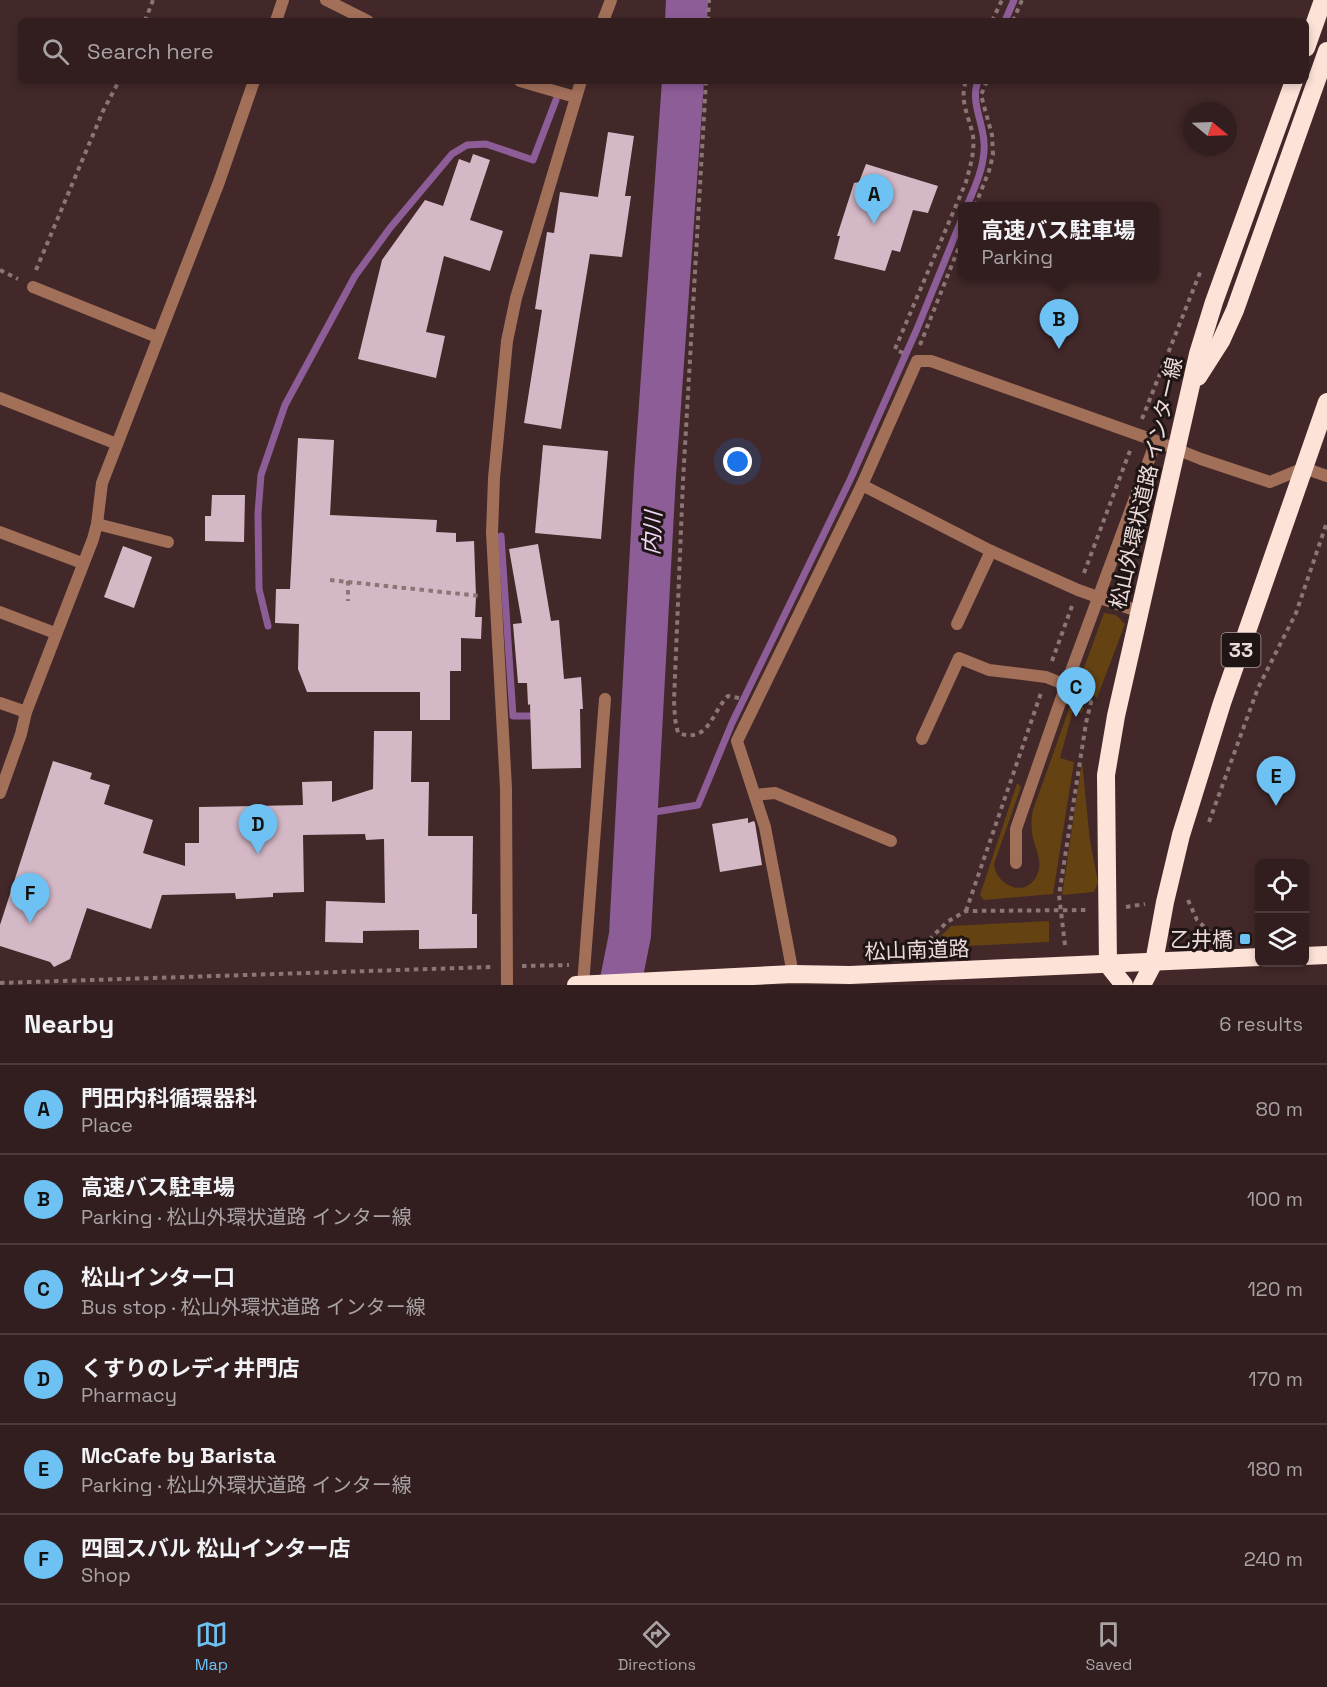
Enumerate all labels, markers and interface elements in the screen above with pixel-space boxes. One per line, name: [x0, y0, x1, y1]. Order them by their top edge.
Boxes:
search box: [18, 18, 1309, 84]
icon: search: [39, 35, 72, 68]
text: Search here: [87, 37, 214, 65]
north arrow: [1183, 102, 1237, 156]
pin: A: [854, 174, 894, 224]
popup: [958, 202, 1159, 280]
text: 高速バス駐車場: [981, 216, 1136, 244]
text: Parking: [981, 244, 1053, 270]
pin: B: [1040, 300, 1078, 349]
street label: 松山外環状道路 インター線: [1104, 355, 1188, 611]
your location: [723, 447, 752, 476]
water label: 内川: [637, 508, 667, 556]
road number: 33: [1222, 633, 1260, 667]
pin: C: [1056, 668, 1096, 717]
pin: E: [1256, 756, 1296, 806]
pin: D: [238, 804, 278, 854]
map controls: [1255, 859, 1309, 967]
button: locate: [1255, 859, 1309, 913]
pin: F: [10, 874, 50, 923]
button: layers: [1255, 913, 1309, 967]
place label: 乙井橋: [1170, 926, 1233, 953]
marker: 乙井橋: [1238, 932, 1252, 946]
street label: 松山南道路: [864, 935, 970, 965]
text: Nearby: [24, 1007, 114, 1041]
text: 6 results: [1219, 1011, 1303, 1037]
text: 門田内科循環器科: [81, 1084, 257, 1112]
text: A: [37, 1096, 50, 1122]
text: 80 m: [1255, 1096, 1303, 1122]
text: Place: [81, 1112, 133, 1138]
text: 高速バス駐車場: [81, 1173, 235, 1201]
text: B: [37, 1186, 50, 1212]
text: 100 m: [1247, 1186, 1303, 1212]
text: Parking · 松山外環状道路 インター線: [81, 1204, 412, 1230]
text: 松山インター口: [81, 1263, 235, 1291]
text: C: [37, 1276, 50, 1302]
text: 120 m: [1247, 1276, 1303, 1302]
text: Bus stop · 松山外環状道路 インター線: [81, 1294, 426, 1320]
text: くすりのレディ井門店: [81, 1354, 299, 1382]
text: D: [37, 1366, 50, 1392]
text: 170 m: [1248, 1366, 1303, 1392]
text: Pharmacy: [81, 1382, 177, 1408]
text: McCafe by Barista: [81, 1441, 276, 1469]
text: E: [38, 1456, 49, 1482]
text: 180 m: [1247, 1456, 1303, 1482]
text: Parking · 松山外環状道路 インター線: [81, 1472, 412, 1498]
text: 四国スバル 松山インター店: [81, 1534, 351, 1562]
text: F: [38, 1546, 49, 1572]
text: 240 m: [1244, 1546, 1303, 1572]
text: Shop: [81, 1562, 131, 1588]
tab: Map: [195, 1618, 228, 1675]
tab: Directions: [618, 1618, 696, 1675]
tab: Saved: [1086, 1618, 1132, 1675]

